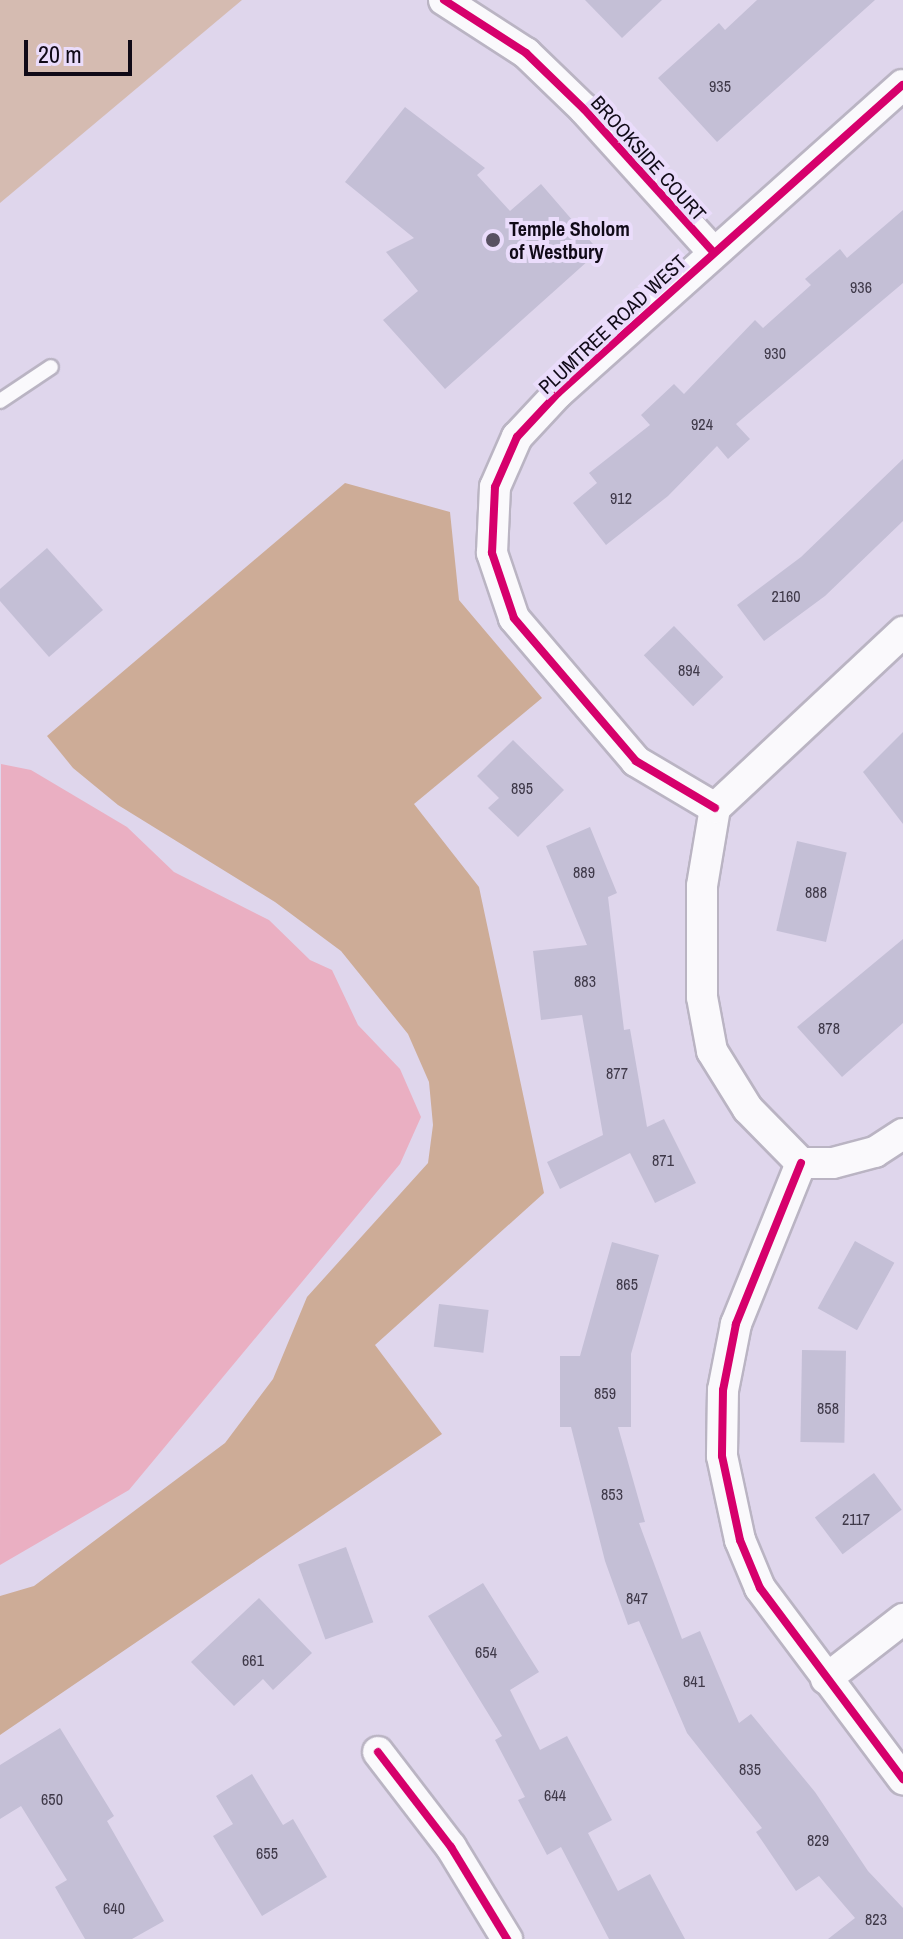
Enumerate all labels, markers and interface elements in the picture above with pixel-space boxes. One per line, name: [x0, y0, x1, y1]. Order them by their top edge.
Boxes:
scale bar: [28, 24, 136, 74]
text: 20 m: [38, 38, 82, 70]
house number: 935: [709, 76, 731, 96]
street label: BROOKSIDE COURT: [587, 90, 711, 226]
place label: Temple Sholom of Westbury: [509, 216, 630, 263]
marker: Temple Sholom of Westbury: [484, 231, 502, 249]
street label: PLUMTREE ROAD WEST: [533, 249, 691, 399]
house number: 936: [850, 277, 872, 297]
house number: 930: [764, 343, 786, 363]
house number: 924: [691, 414, 713, 434]
house number: 912: [610, 488, 632, 508]
house number: 2160: [771, 586, 801, 606]
house number: 894: [678, 660, 700, 680]
house number: 895: [511, 778, 533, 798]
house number: 889: [573, 862, 595, 882]
house number: 888: [805, 882, 827, 902]
house number: 883: [574, 971, 596, 991]
house number: 878: [818, 1018, 840, 1038]
house number: 877: [606, 1063, 628, 1083]
house number: 871: [652, 1150, 674, 1170]
house number: 865: [616, 1274, 638, 1294]
house number: 859: [594, 1383, 616, 1403]
house number: 858: [817, 1398, 839, 1418]
house number: 853: [601, 1484, 623, 1504]
house number: 2117: [842, 1509, 870, 1529]
house number: 847: [626, 1588, 648, 1608]
house number: 654: [475, 1642, 497, 1662]
house number: 661: [242, 1650, 264, 1670]
house number: 841: [683, 1671, 705, 1691]
house number: 835: [739, 1759, 761, 1779]
house number: 644: [544, 1785, 566, 1805]
house number: 650: [41, 1789, 63, 1809]
house number: 829: [807, 1830, 829, 1850]
house number: 655: [256, 1843, 278, 1863]
house number: 640: [103, 1898, 125, 1918]
house number: 823: [865, 1909, 887, 1929]

